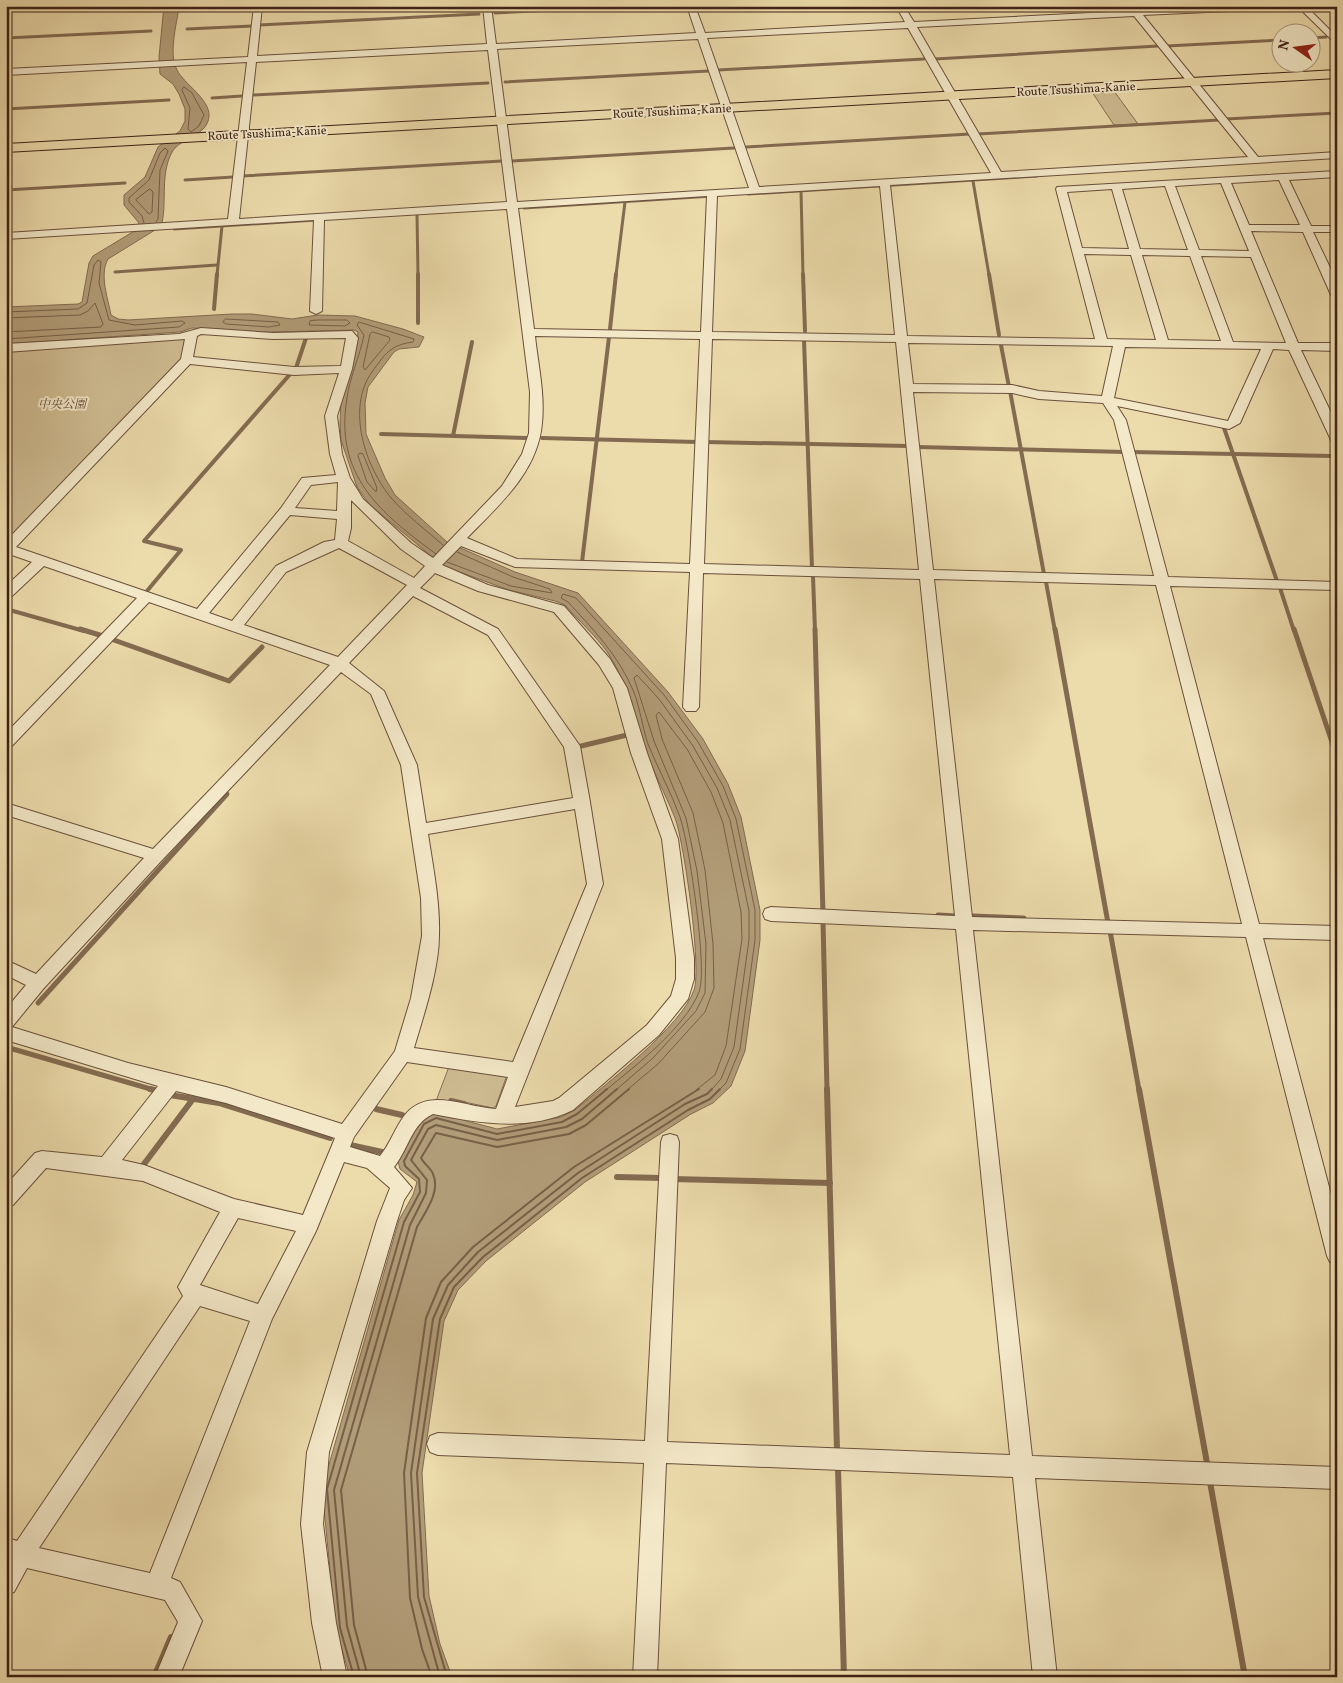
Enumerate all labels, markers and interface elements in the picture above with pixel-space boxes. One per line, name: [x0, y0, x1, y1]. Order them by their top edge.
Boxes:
north arrow: [1270, 22, 1320, 72]
text: N: [1274, 38, 1295, 52]
street label: Route Tsushima-Kanie: [1016, 79, 1136, 101]
street label: Route Tsushima-Kanie: [612, 101, 732, 123]
street label: Route Tsushima-Kanie: [207, 123, 327, 145]
park label: 中央公園: [38, 397, 88, 413]

